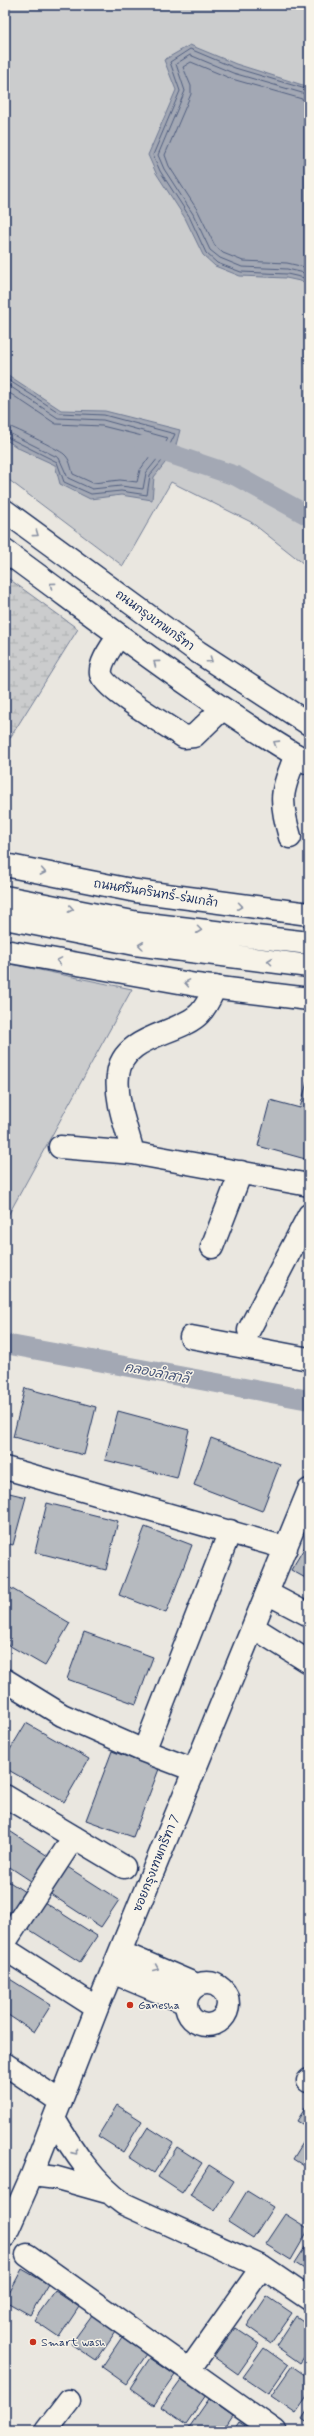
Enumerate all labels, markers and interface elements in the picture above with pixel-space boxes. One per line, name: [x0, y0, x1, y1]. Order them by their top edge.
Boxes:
one-way arrow: [32, 529, 39, 536]
one-way arrow: [49, 583, 56, 590]
street label: ถนนกรุงเทพกรีฑา: [112, 587, 197, 655]
one-way arrow: [205, 655, 212, 662]
one-way arrow: [153, 660, 160, 668]
one-way arrow: [273, 740, 280, 748]
one-way arrow: [40, 868, 46, 876]
street label: ถนนศรีนครินทร์-ร่มเกล้า: [93, 875, 219, 912]
one-way arrow: [237, 901, 243, 910]
one-way arrow: [68, 905, 74, 913]
one-way arrow: [196, 925, 202, 934]
one-way arrow: [138, 941, 144, 950]
one-way arrow: [56, 957, 62, 966]
one-way arrow: [267, 957, 273, 966]
one-way arrow: [184, 979, 190, 988]
water label: คลองลำสาลี: [123, 1358, 194, 1389]
street label: ซอยกรุงเทพกรีฑา 7: [130, 1812, 184, 1914]
one-way arrow: [152, 1963, 159, 1971]
place label: Ganesha: [138, 1998, 180, 2014]
marker: Ganesha: [125, 2000, 135, 2010]
one-way arrow: [70, 2147, 77, 2155]
place label: Smart wash: [41, 2335, 105, 2351]
marker: Smart wash: [28, 2337, 38, 2347]

